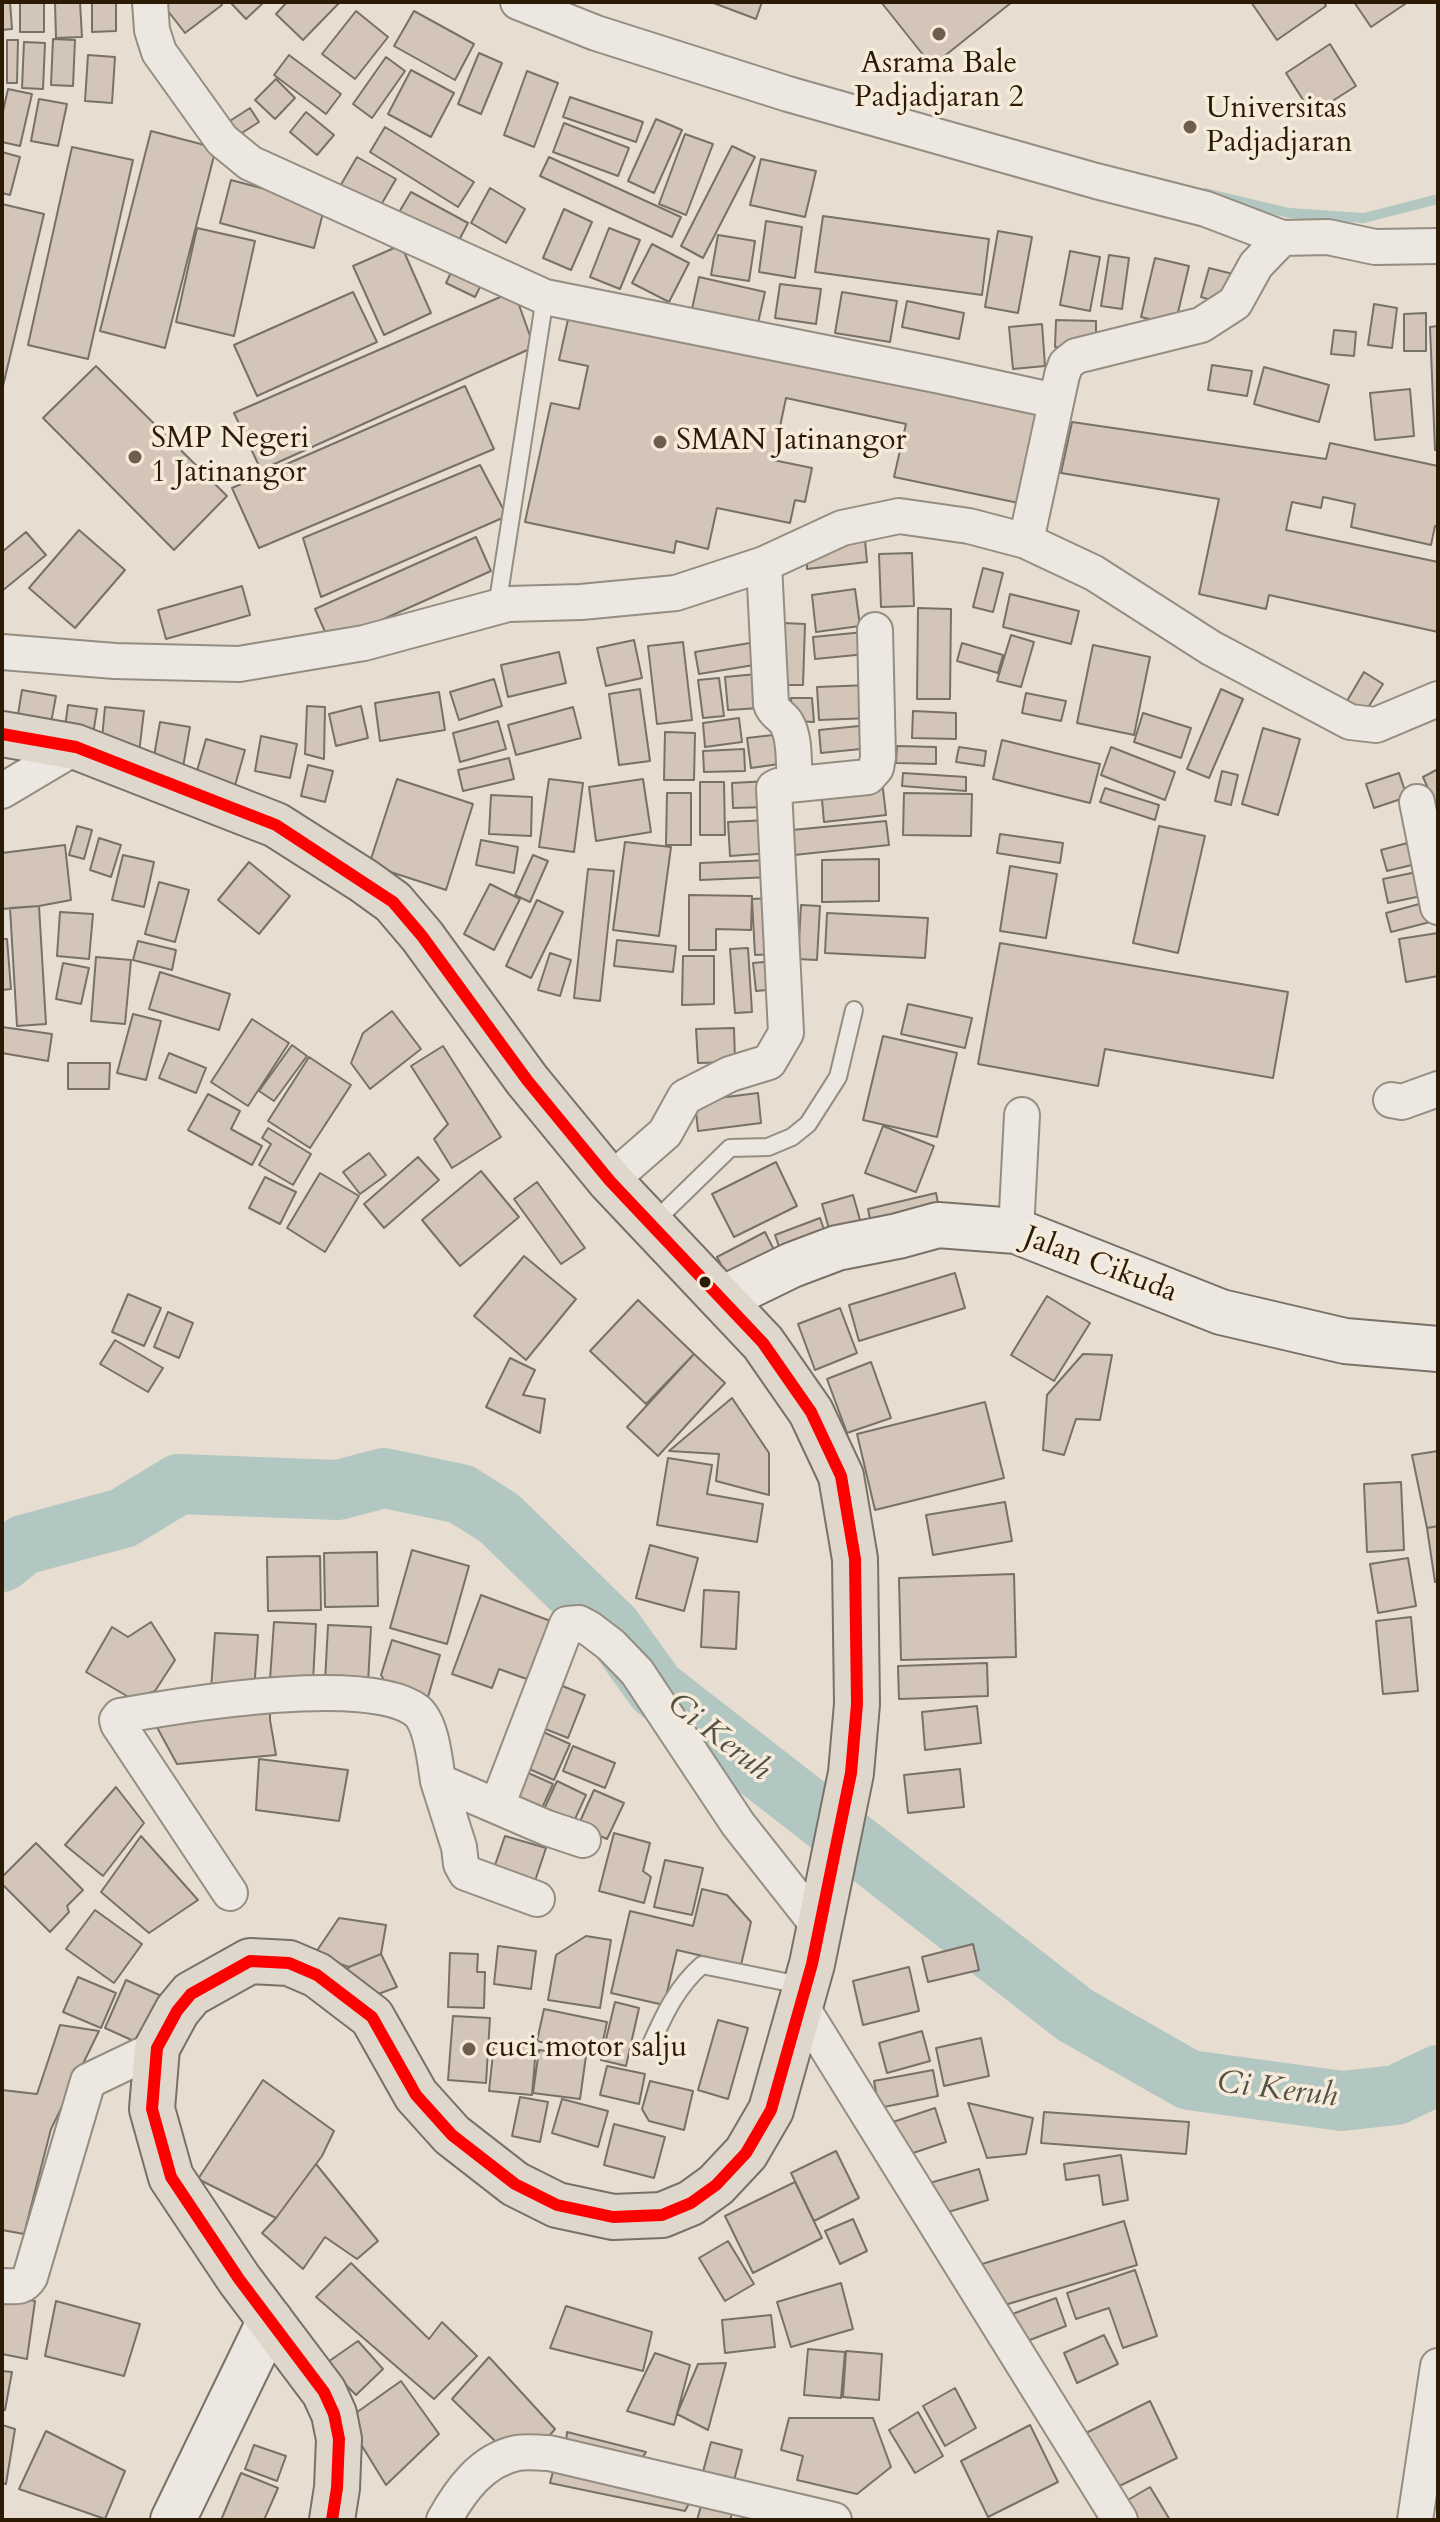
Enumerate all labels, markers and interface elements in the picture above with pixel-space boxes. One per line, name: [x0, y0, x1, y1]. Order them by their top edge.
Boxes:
marker: Asrama Bale Padjadjaran 2: [930, 25, 948, 43]
place label: Asrama Bale Padjadjaran 2: [854, 47, 1024, 118]
place label: Universitas Padjadjaran: [1206, 92, 1352, 162]
marker: Universitas Padjadjaran: [1181, 118, 1199, 136]
place label: SMP Negeri 1 Jatinangor: [151, 422, 309, 492]
place label: SMAN Jatinangor: [676, 424, 906, 460]
marker: SMAN Jatinangor: [651, 433, 669, 451]
marker: SMP Negeri 1 Jatinangor: [126, 448, 144, 466]
street label: Jalan Cikuda: [1018, 1220, 1182, 1312]
unlabelled marker: [697, 1274, 713, 1290]
water label: Ci Keruh: [659, 1686, 777, 1790]
place label: cuci motor salju: [485, 2031, 687, 2067]
marker: cuci motor salju: [460, 2040, 478, 2058]
water label: Ci Keruh: [1215, 2065, 1339, 2117]

